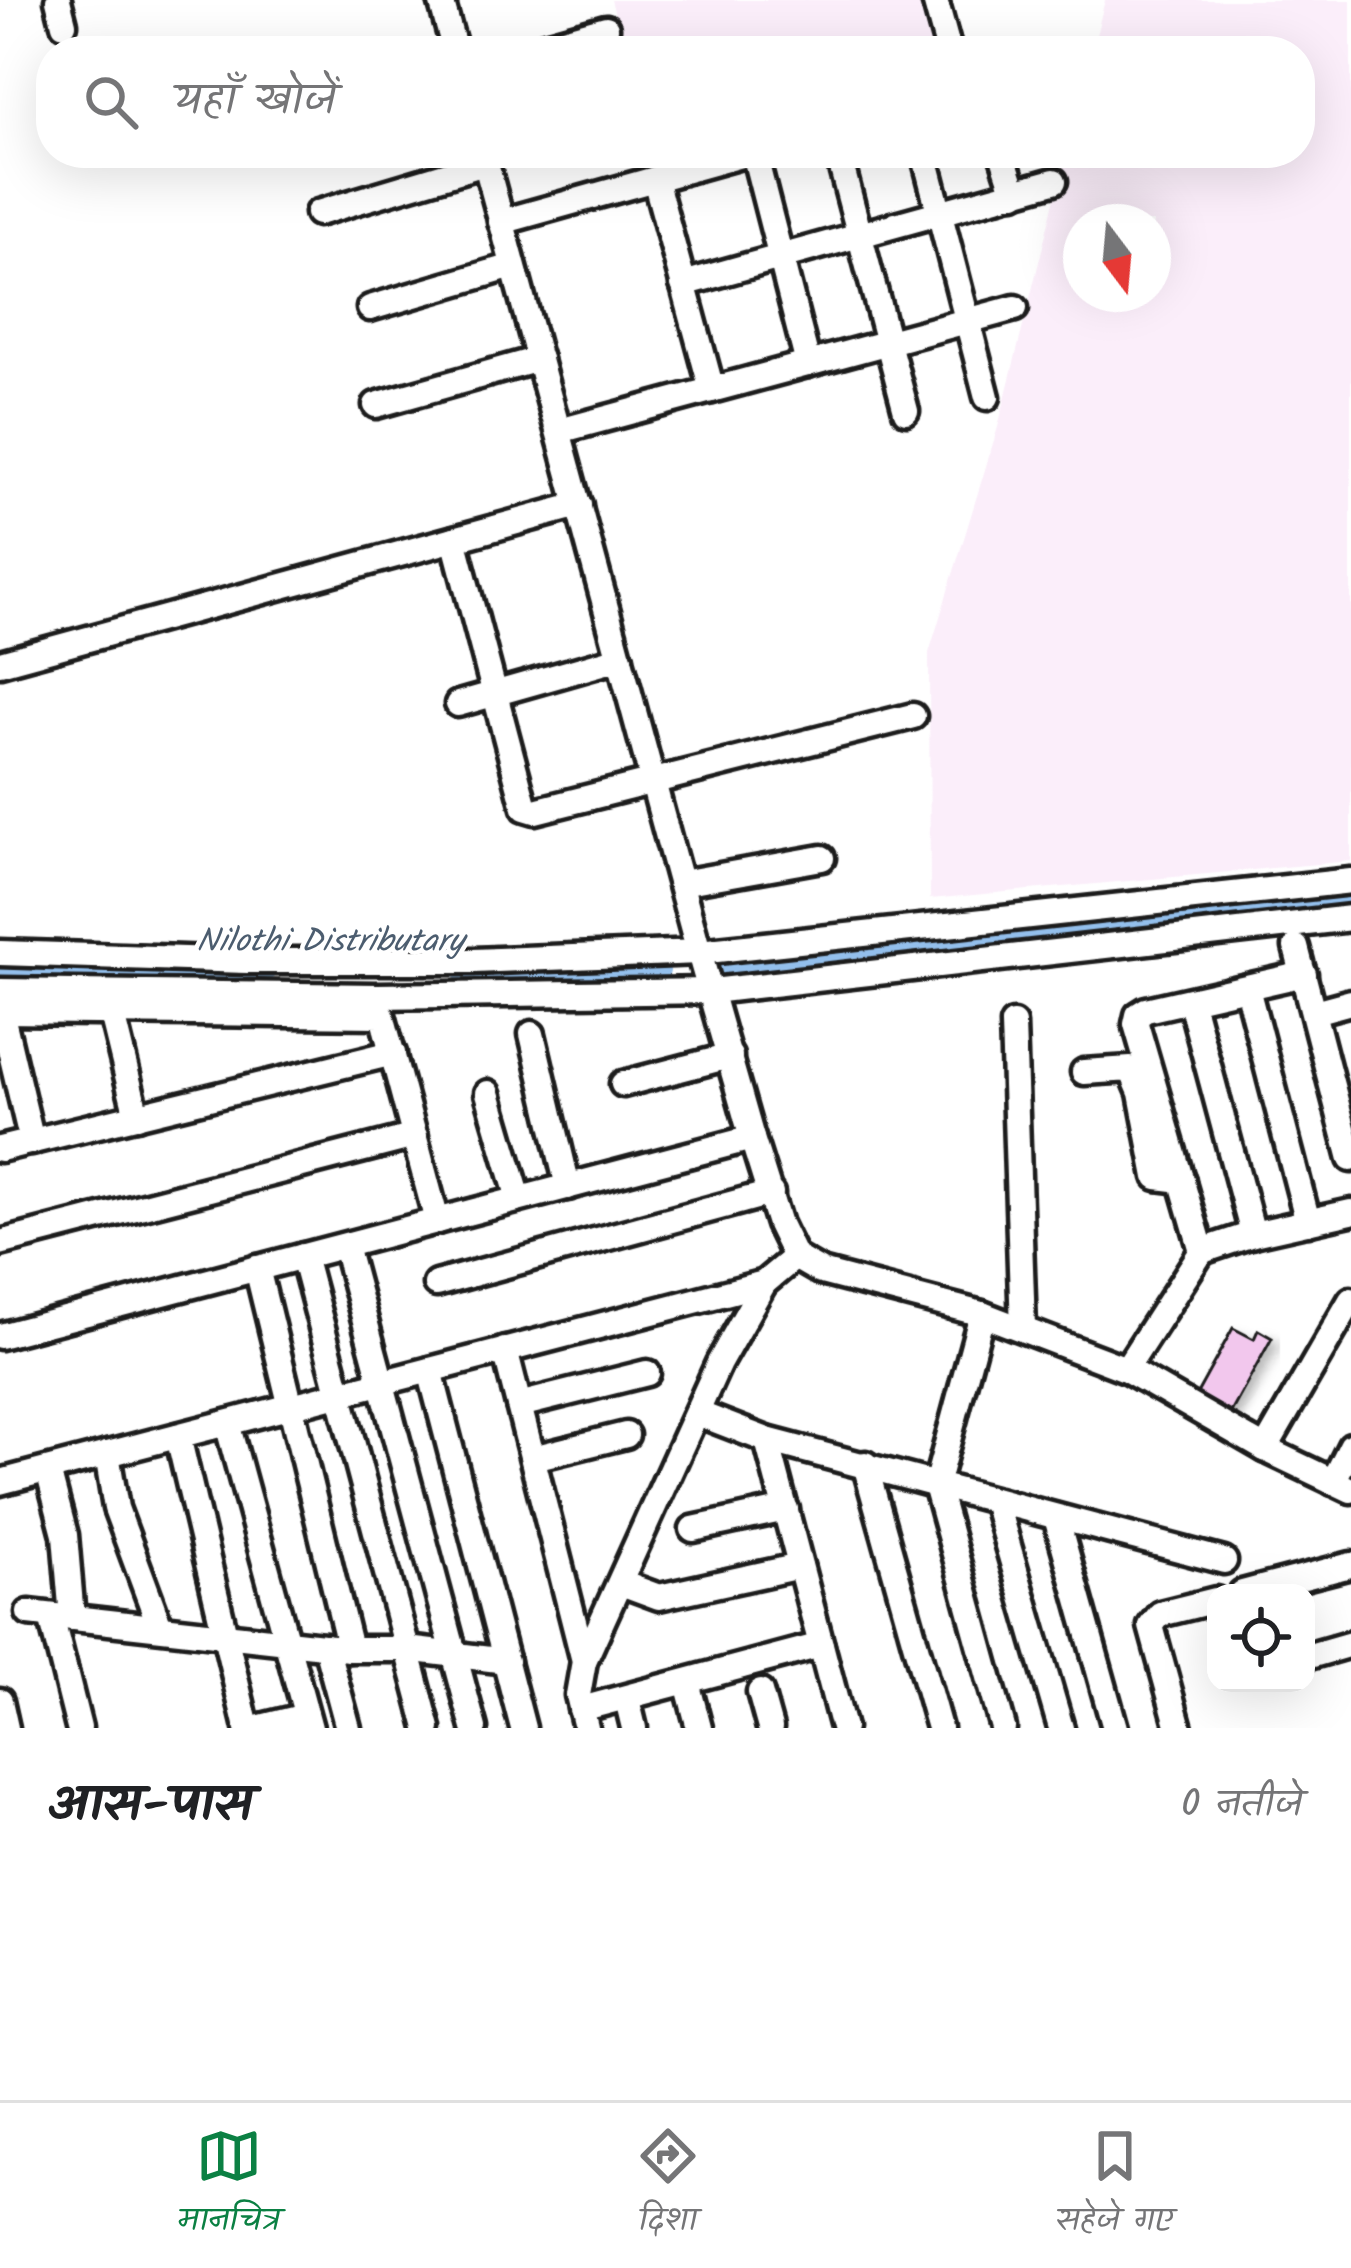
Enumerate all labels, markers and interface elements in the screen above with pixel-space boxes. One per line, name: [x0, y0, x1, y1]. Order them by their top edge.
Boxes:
search box: [36, 36, 1315, 168]
text: यहाँ खोजें: [174, 66, 336, 138]
icon: search: [78, 69, 144, 135]
north arrow: [1063, 204, 1171, 312]
water label: Nilothi Distributary: [196, 916, 468, 969]
map controls: [1207, 1584, 1315, 1692]
button: locate: [1207, 1584, 1315, 1692]
text: आस-पास: [48, 1766, 253, 1847]
text: 0 नतीजे: [1181, 1775, 1303, 1837]
tab: मानचित्र: [177, 2123, 280, 2248]
tab: दिशा: [635, 2123, 701, 2248]
tab: सहेजे गए: [1056, 2123, 1174, 2248]

